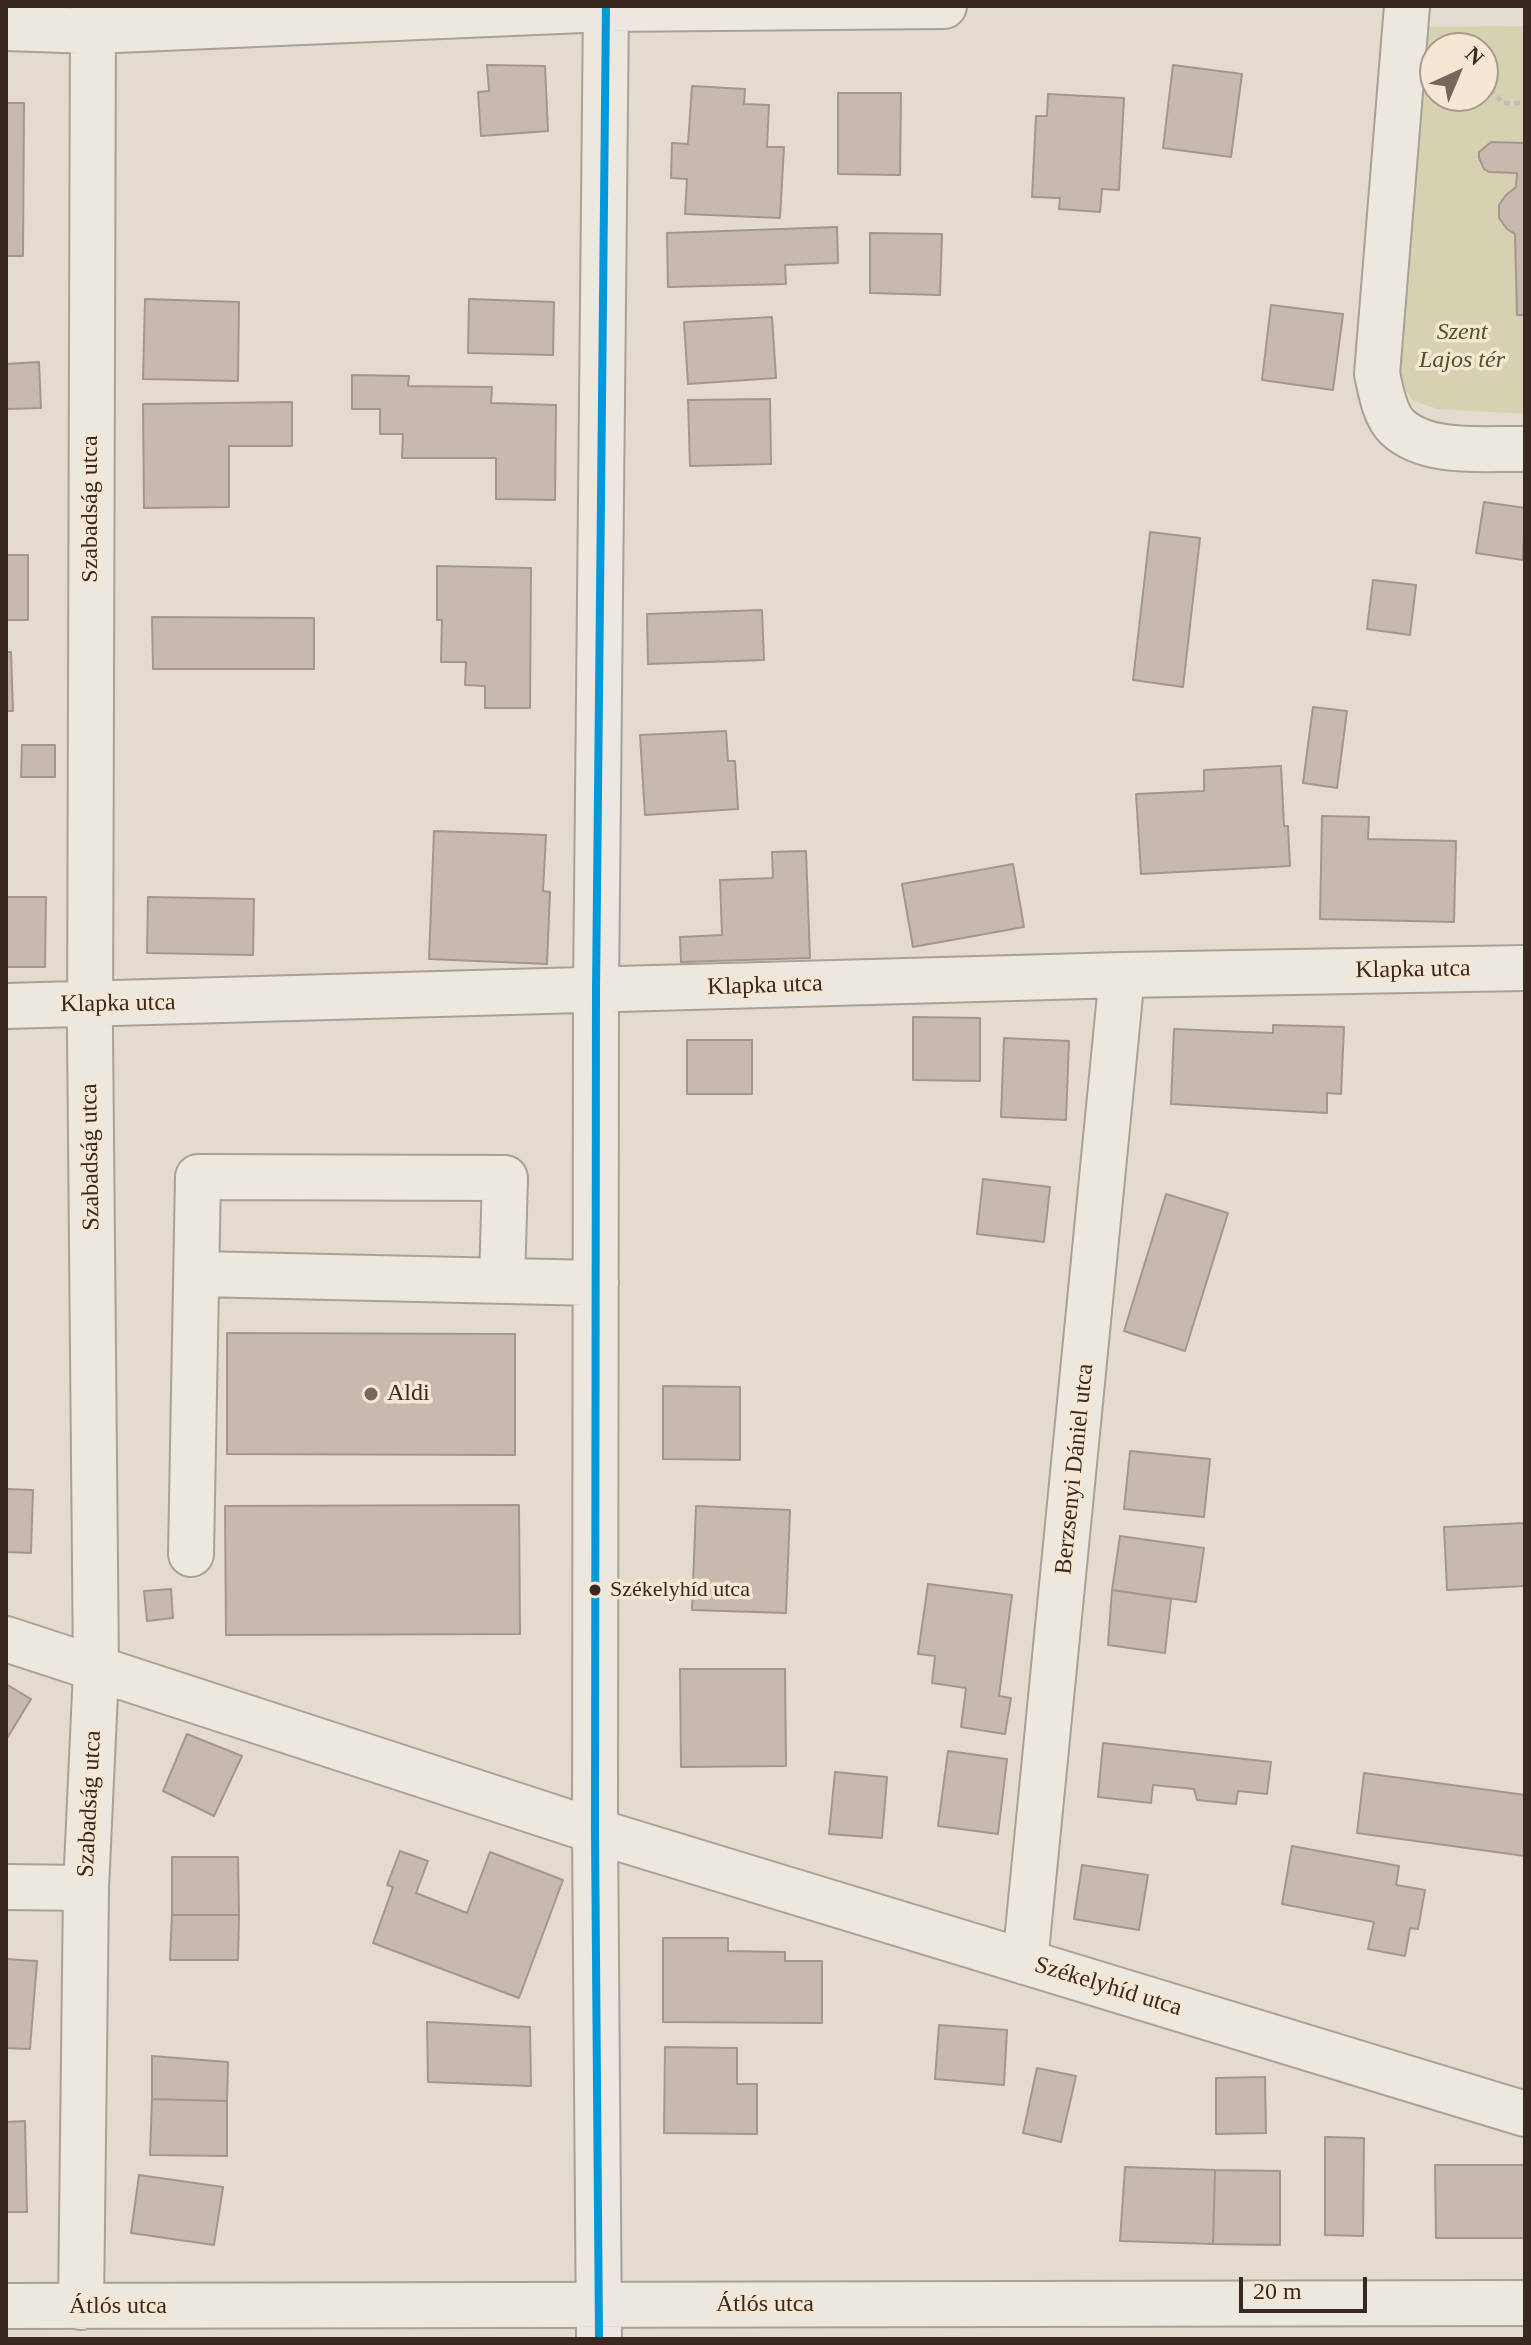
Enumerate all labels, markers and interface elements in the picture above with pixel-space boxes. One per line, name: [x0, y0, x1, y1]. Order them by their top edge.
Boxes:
north arrow: [1419, 32, 1499, 112]
text: N: [1460, 41, 1489, 70]
park label: Szent Lajos tér: [1419, 319, 1505, 375]
street label: Szabadság utca: [77, 435, 105, 583]
street label: Klapka utca: [1355, 955, 1471, 985]
street label: Klapka utca: [707, 970, 823, 1002]
street label: Klapka utca: [60, 989, 176, 1019]
street label: Szabadság utca: [75, 1083, 107, 1231]
street label: Berzsenyi Dániel utca: [1050, 1362, 1100, 1576]
place label: Aldi: [387, 1380, 430, 1408]
marker: Aldi: [362, 1385, 380, 1403]
place label: Székelyhíd utca: [610, 1577, 750, 1603]
marker: Székelyhíd utca: [587, 1582, 603, 1598]
street label: Szabadság utca: [72, 1730, 108, 1878]
street label: Székelyhíd utca: [1031, 1951, 1185, 2023]
scale bar: [1243, 2261, 1371, 2311]
text: 20 m: [1253, 2278, 1302, 2304]
street label: Átlós utca: [716, 2291, 814, 2319]
street label: Átlós utca: [69, 2293, 167, 2321]

